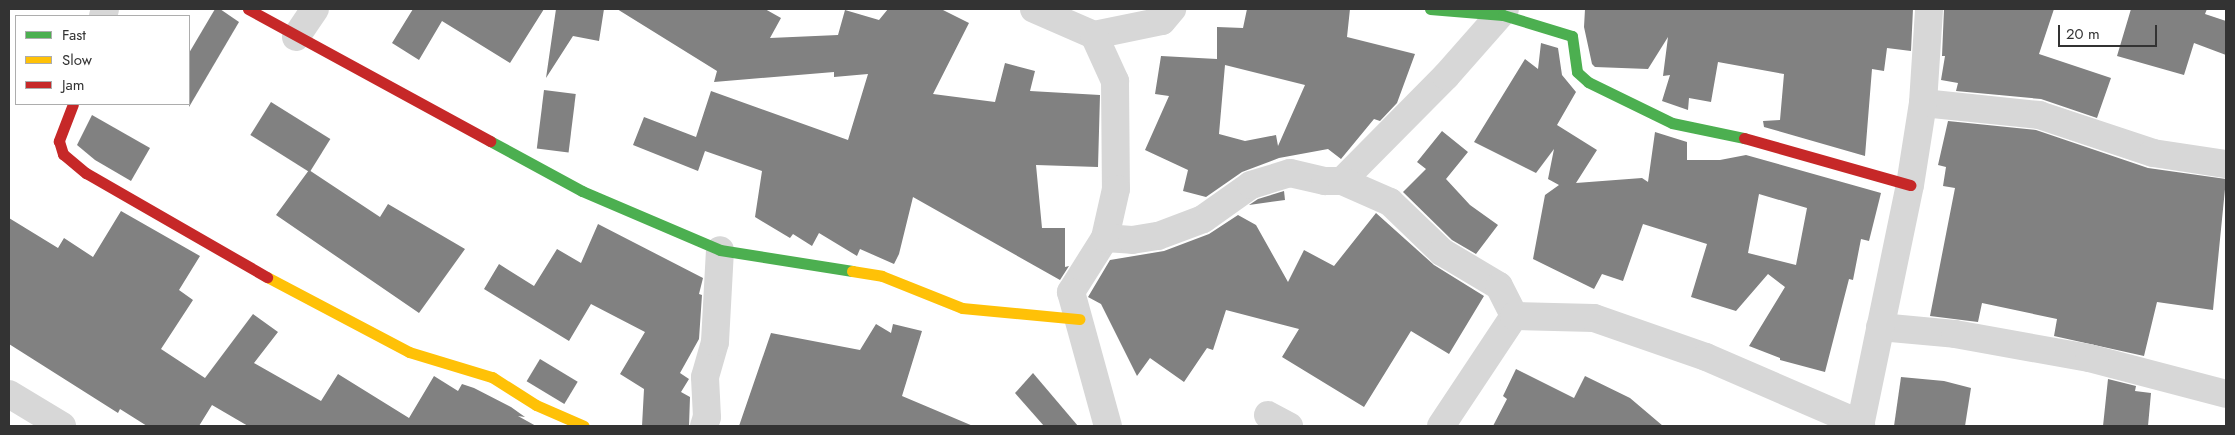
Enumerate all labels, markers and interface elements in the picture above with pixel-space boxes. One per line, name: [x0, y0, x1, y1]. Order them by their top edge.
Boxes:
legend: [15, 15, 190, 105]
scale bar: [2060, 15, 2159, 47]
text: 20 m: [2066, 23, 2100, 45]
text: Fast: [62, 24, 86, 46]
text: Slow: [62, 49, 92, 71]
text: Jam: [62, 74, 85, 96]

